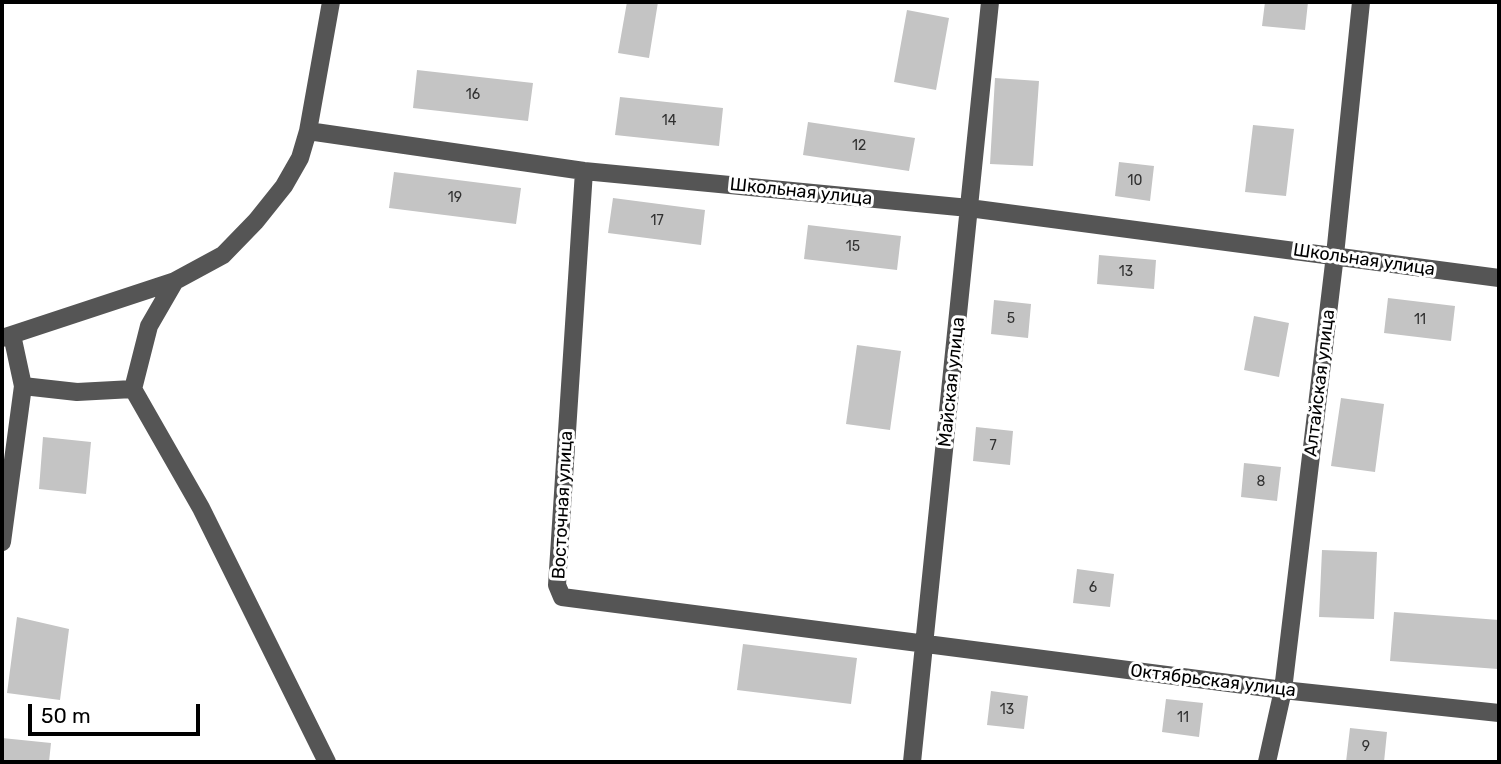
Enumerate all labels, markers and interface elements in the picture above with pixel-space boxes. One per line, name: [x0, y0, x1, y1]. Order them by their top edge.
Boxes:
house number: 16: [466, 87, 480, 103]
house number: 14: [662, 113, 676, 129]
house number: 12: [852, 138, 866, 154]
house number: 10: [1128, 173, 1142, 189]
street label: Школьная улица: [729, 174, 873, 210]
house number: 19: [448, 190, 462, 206]
house number: 17: [650, 213, 664, 229]
house number: 15: [846, 239, 860, 255]
street label: Школьная улица: [1292, 239, 1436, 281]
house number: 13: [1119, 264, 1133, 280]
street label: Алтайская улица: [1300, 308, 1340, 458]
house number: 5: [1007, 311, 1015, 327]
house number: 11: [1414, 312, 1426, 328]
street label: Майская улица: [934, 316, 970, 448]
street label: Восточная улица: [548, 430, 578, 580]
house number: 7: [989, 438, 997, 454]
house number: 8: [1257, 474, 1265, 490]
house number: 6: [1089, 580, 1097, 596]
street label: Октябрьская улица: [1129, 660, 1297, 702]
scale bar: [32, 690, 203, 734]
house number: 13: [1000, 702, 1014, 718]
text: 50 m: [41, 703, 91, 728]
house number: 11: [1177, 710, 1189, 726]
house number: 9: [1362, 739, 1370, 755]

